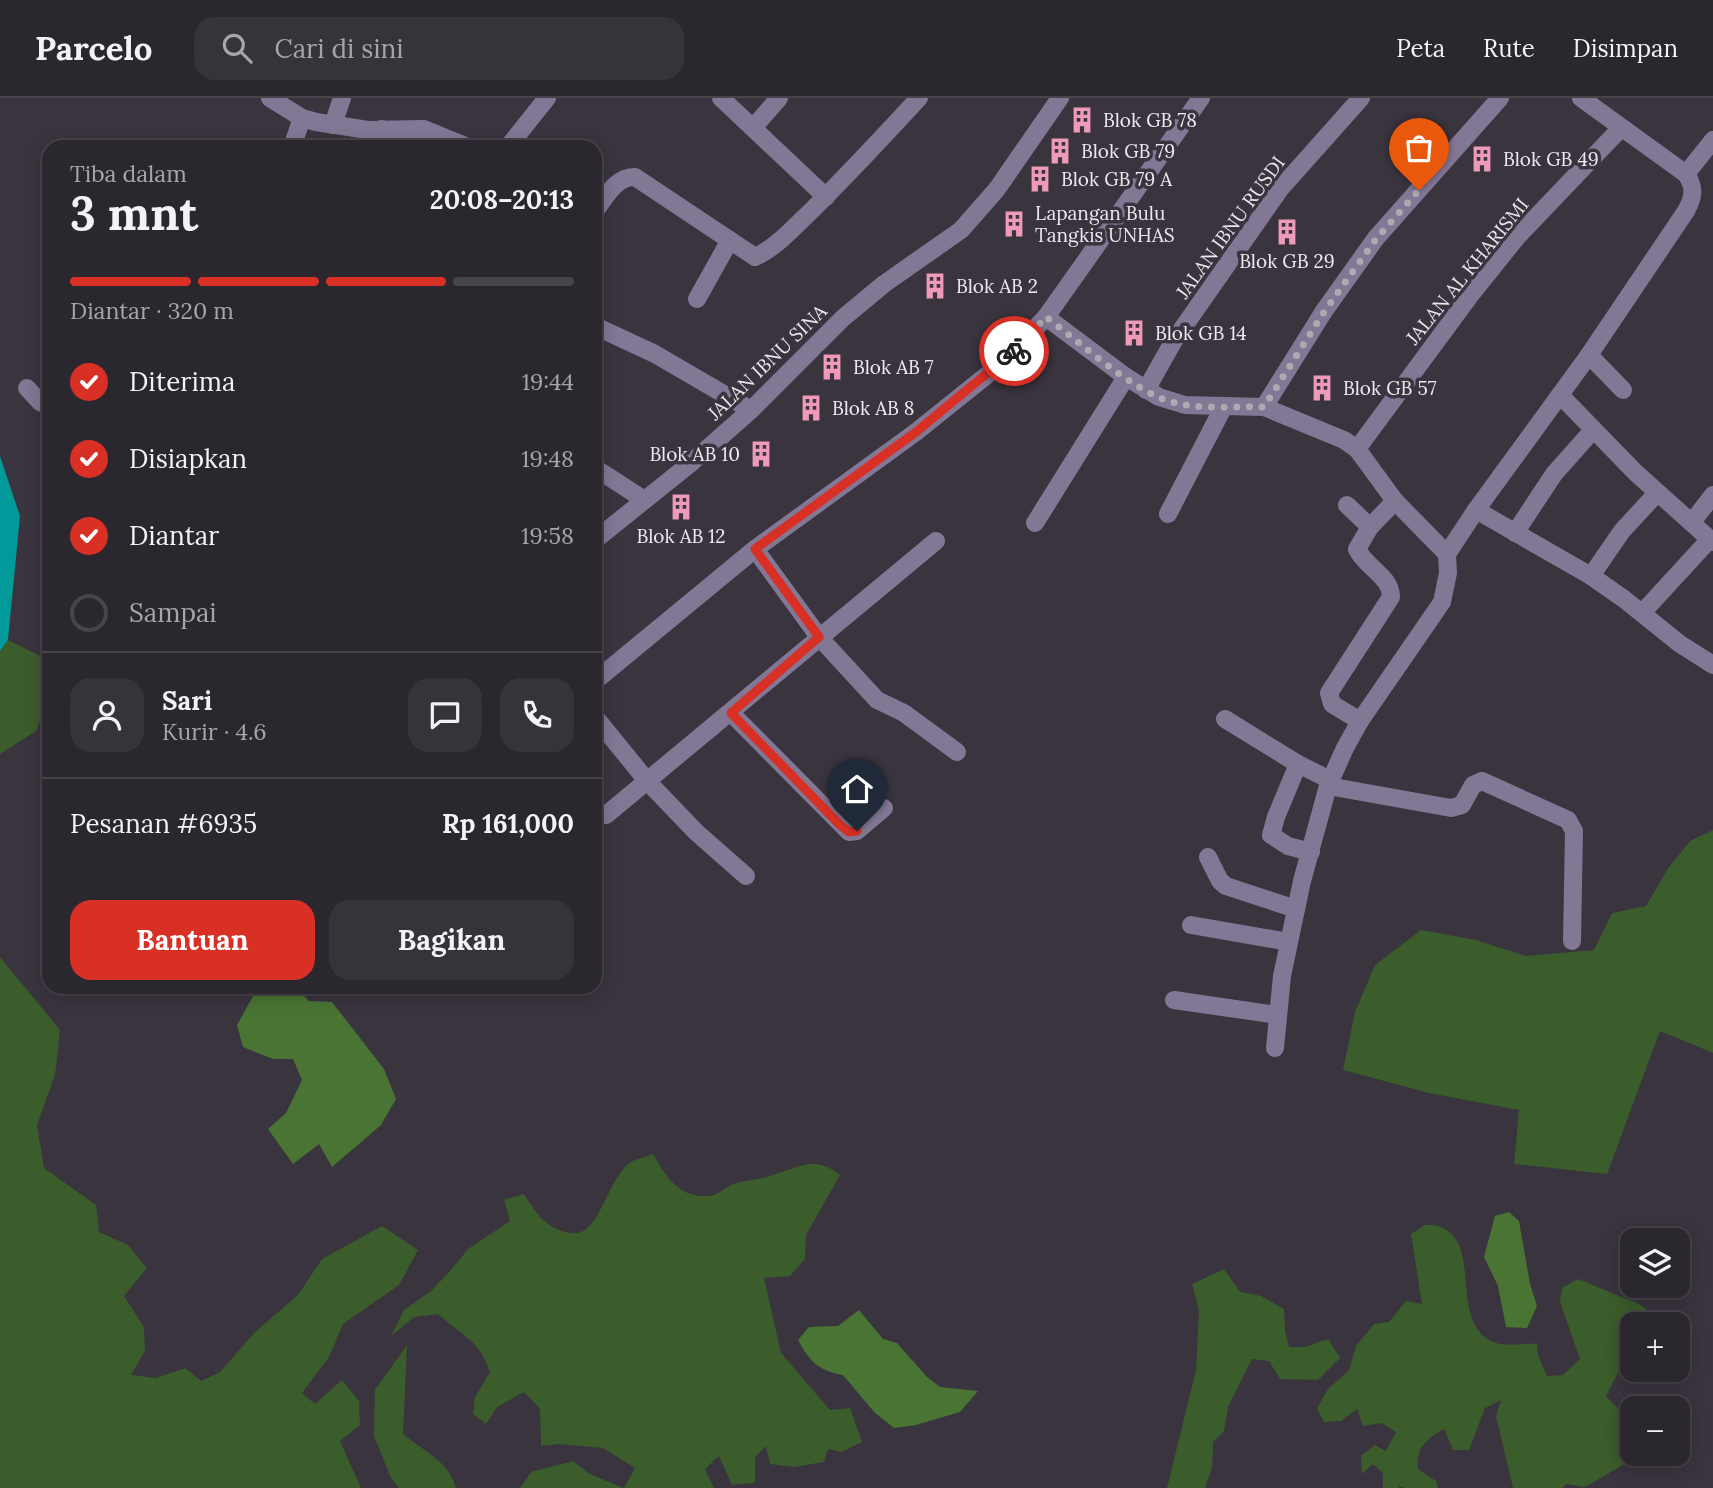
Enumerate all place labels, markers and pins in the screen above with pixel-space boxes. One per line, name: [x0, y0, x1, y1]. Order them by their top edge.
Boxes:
building icon: Blok GB 78: [1067, 105, 1097, 135]
place label: Blok GB 78: [1103, 108, 1197, 132]
pin: [1389, 118, 1449, 190]
building icon: Blok GB 79: [1045, 136, 1075, 166]
place label: Blok GB 79: [1081, 139, 1175, 163]
building icon: Blok GB 49: [1467, 144, 1497, 174]
place label: Blok GB 49: [1503, 147, 1599, 171]
building icon: Blok GB 79 A: [1025, 164, 1055, 194]
place label: Blok GB 79 A: [1061, 167, 1173, 191]
place label: Lapangan Bulu Tangkis UNHAS: [1035, 201, 1175, 247]
building icon: Lapangan Bulu Tangkis UNHAS: [999, 209, 1029, 239]
building icon: Blok GB 29: [1272, 217, 1302, 247]
place label: Blok GB 29: [1239, 249, 1335, 273]
building icon: Blok AB 2: [920, 271, 950, 301]
place label: Blok AB 2: [956, 274, 1038, 298]
building icon: Blok GB 14: [1119, 318, 1149, 348]
place label: Blok GB 14: [1155, 321, 1247, 345]
building icon: Blok AB 7: [817, 352, 847, 382]
place label: Blok AB 7: [853, 355, 934, 379]
building icon: Blok GB 57: [1307, 373, 1337, 403]
place label: Blok GB 57: [1343, 376, 1437, 400]
building icon: Blok AB 8: [796, 393, 826, 423]
place label: Blok AB 8: [832, 396, 915, 420]
building icon: Blok AB 10: [746, 439, 776, 469]
place label: Blok AB 10: [649, 442, 740, 466]
building icon: Blok AB 12: [666, 492, 696, 522]
place label: Blok AB 12: [637, 524, 725, 548]
pin: [827, 759, 887, 831]

